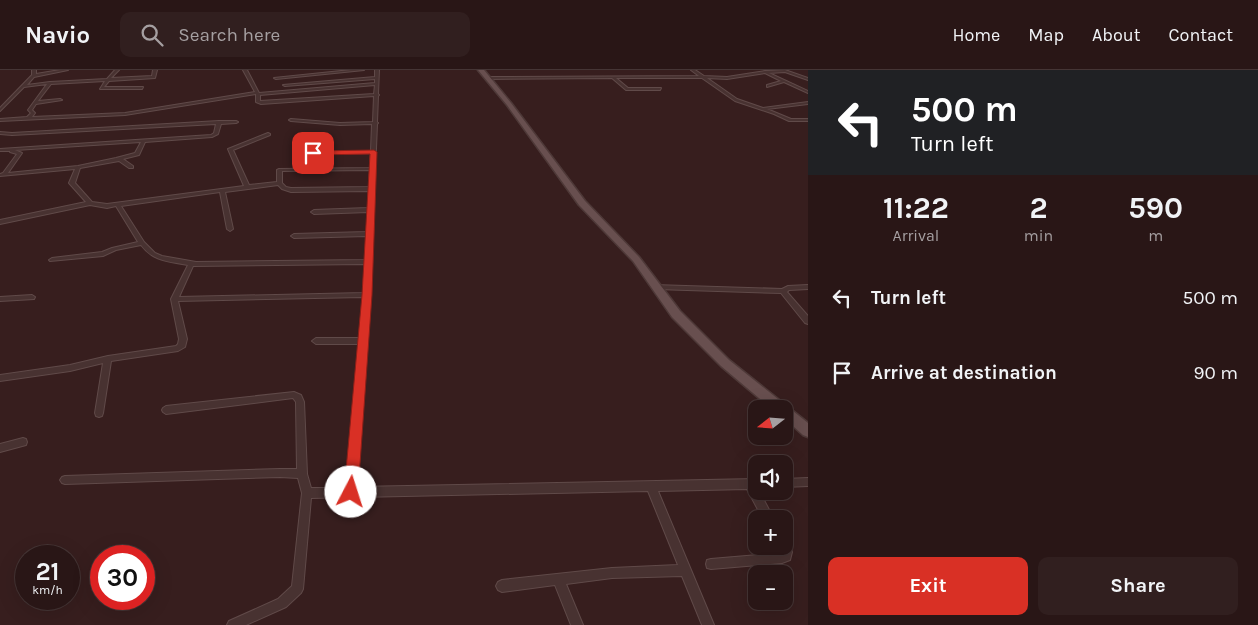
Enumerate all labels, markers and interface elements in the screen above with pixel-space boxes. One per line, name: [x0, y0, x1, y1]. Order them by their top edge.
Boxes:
search box: [120, 12, 470, 57]
text: Navio: [25, 21, 90, 49]
icon: search: [138, 21, 166, 49]
text: Search here: [178, 24, 280, 46]
text: Home: [952, 24, 1000, 46]
text: Map: [1028, 24, 1064, 46]
text: About: [1092, 24, 1141, 46]
text: Contact: [1169, 24, 1233, 46]
text: 500 m: [911, 89, 1018, 130]
icon: left: [828, 90, 893, 155]
text: Turn left: [911, 131, 994, 157]
pin: [292, 132, 334, 174]
icon: arrive: [299, 139, 327, 167]
text: 11:22: [883, 190, 949, 226]
text: 2: [1029, 190, 1048, 226]
text: 590: [1128, 190, 1183, 226]
text: Arrival: [892, 226, 939, 245]
text: min: [1024, 226, 1053, 245]
text: m: [1148, 226, 1163, 245]
icon: left: [828, 284, 856, 312]
text: Turn left: [871, 287, 946, 309]
text: 500 m: [1182, 287, 1238, 309]
icon: arrive: [828, 359, 856, 387]
text: Arrive at destination: [871, 362, 1057, 384]
text: 90 m: [1193, 362, 1238, 384]
north arrow: [748, 400, 792, 445]
map controls: [748, 400, 793, 610]
button: sound: [748, 455, 793, 500]
position arrow: [324, 465, 376, 517]
button: +: [748, 510, 793, 555]
speed limit sign: 30: [90, 545, 155, 610]
text: 21: [35, 557, 60, 586]
button: Exit: [828, 557, 1028, 615]
button: Share: [1038, 557, 1238, 615]
button: −: [748, 565, 793, 610]
text: km/h: [32, 583, 63, 597]

